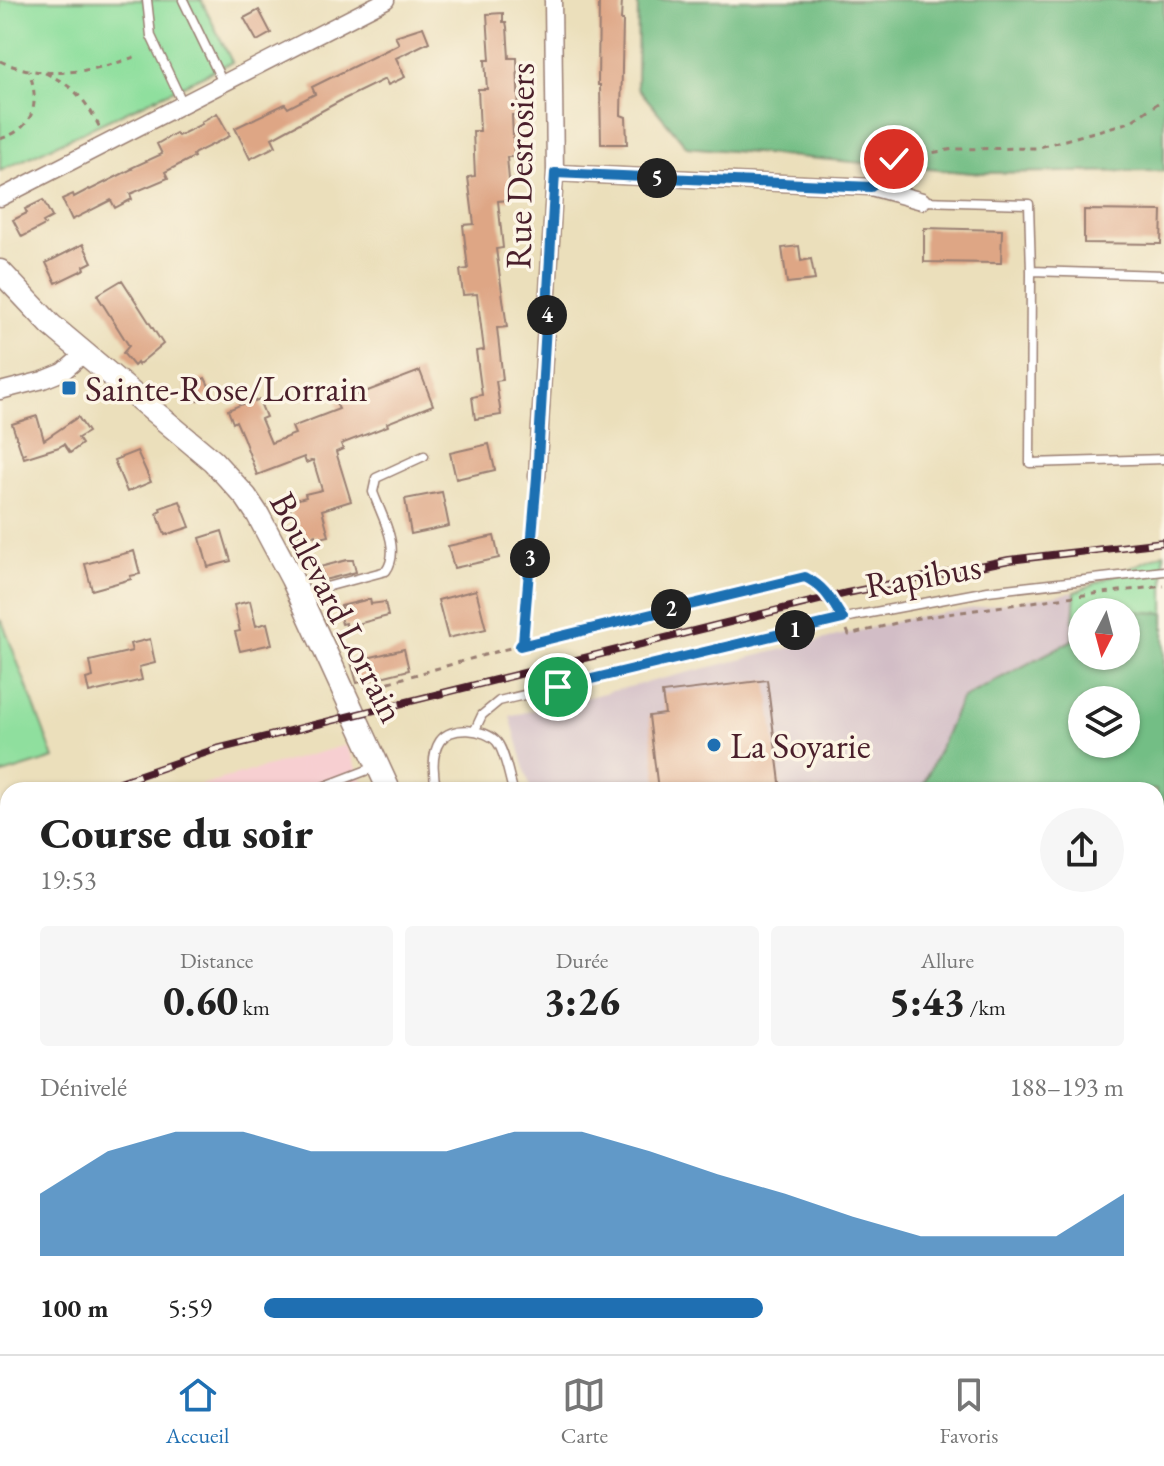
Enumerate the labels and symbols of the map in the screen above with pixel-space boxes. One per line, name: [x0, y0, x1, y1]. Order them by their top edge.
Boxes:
street label: Rue Desrosiers: [494, 62, 545, 270]
pin: [860, 125, 928, 193]
pin: 5: [637, 158, 677, 198]
pin: 4: [527, 295, 567, 335]
place label: Sainte-Rose/Lorrain: [85, 365, 368, 412]
marker: Sainte-Rose/Lorrain: [60, 379, 78, 397]
street label: Boulevard Lorrain: [259, 484, 416, 730]
pin: 3: [510, 538, 550, 578]
street label: Rapibus: [862, 542, 985, 609]
pin: 2: [651, 589, 691, 629]
north arrow: [1068, 598, 1140, 670]
pin: 1: [775, 610, 815, 650]
pin: [524, 653, 592, 721]
place label: La Soyarie: [730, 722, 871, 769]
marker: La Soyarie: [705, 736, 723, 754]

